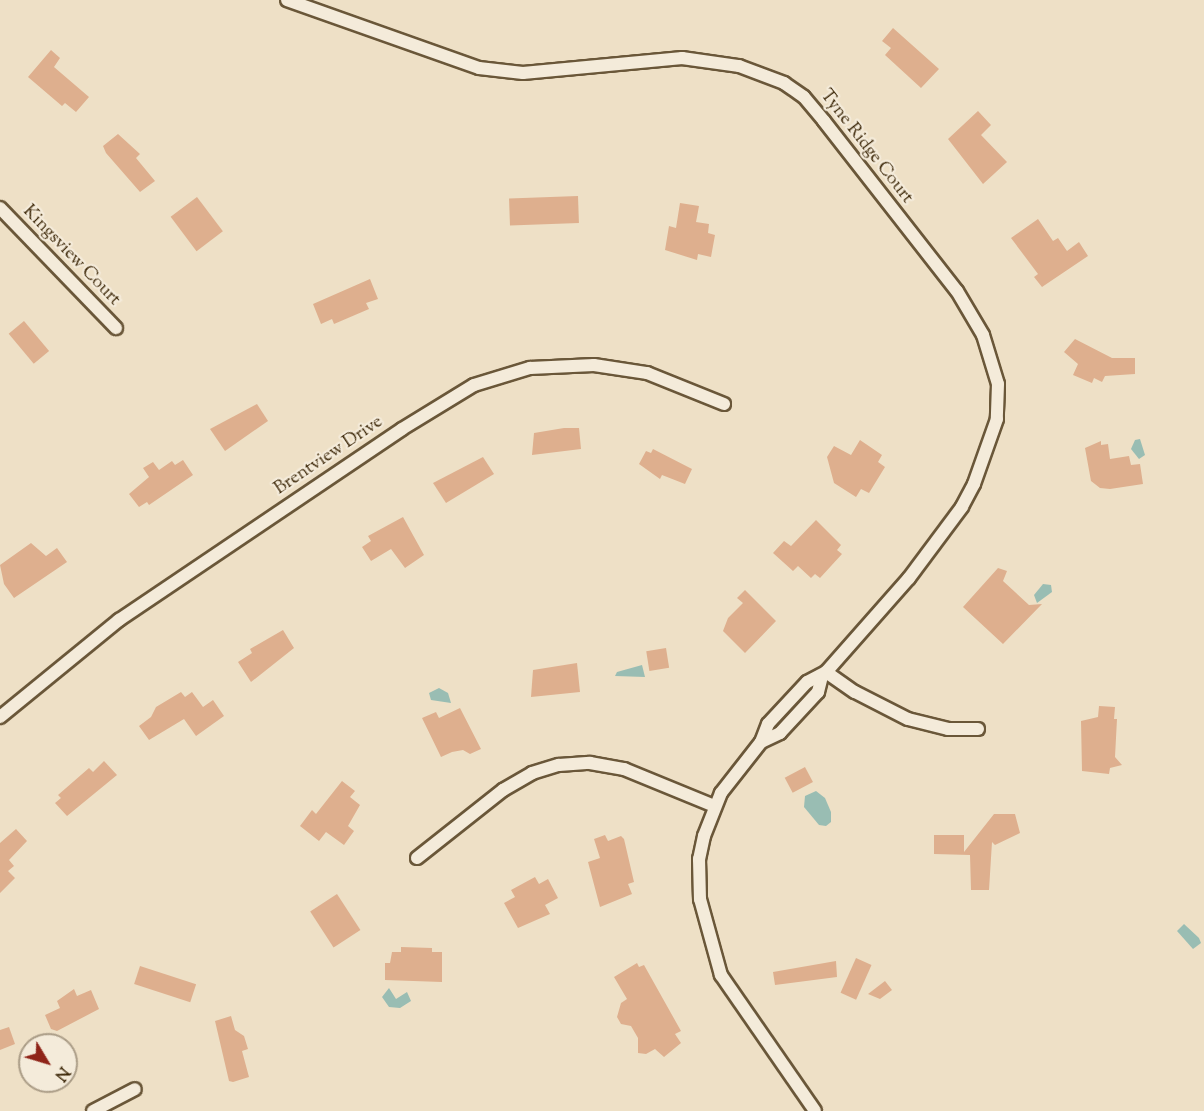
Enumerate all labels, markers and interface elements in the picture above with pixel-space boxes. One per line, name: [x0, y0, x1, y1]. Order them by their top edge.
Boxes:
street label: Tyne Ridge Court: [815, 86, 917, 208]
street label: Kingsview Court: [18, 201, 124, 311]
street label: Brentview Drive: [271, 412, 387, 500]
north arrow: [18, 1033, 78, 1093]
text: N: [48, 1061, 74, 1085]

